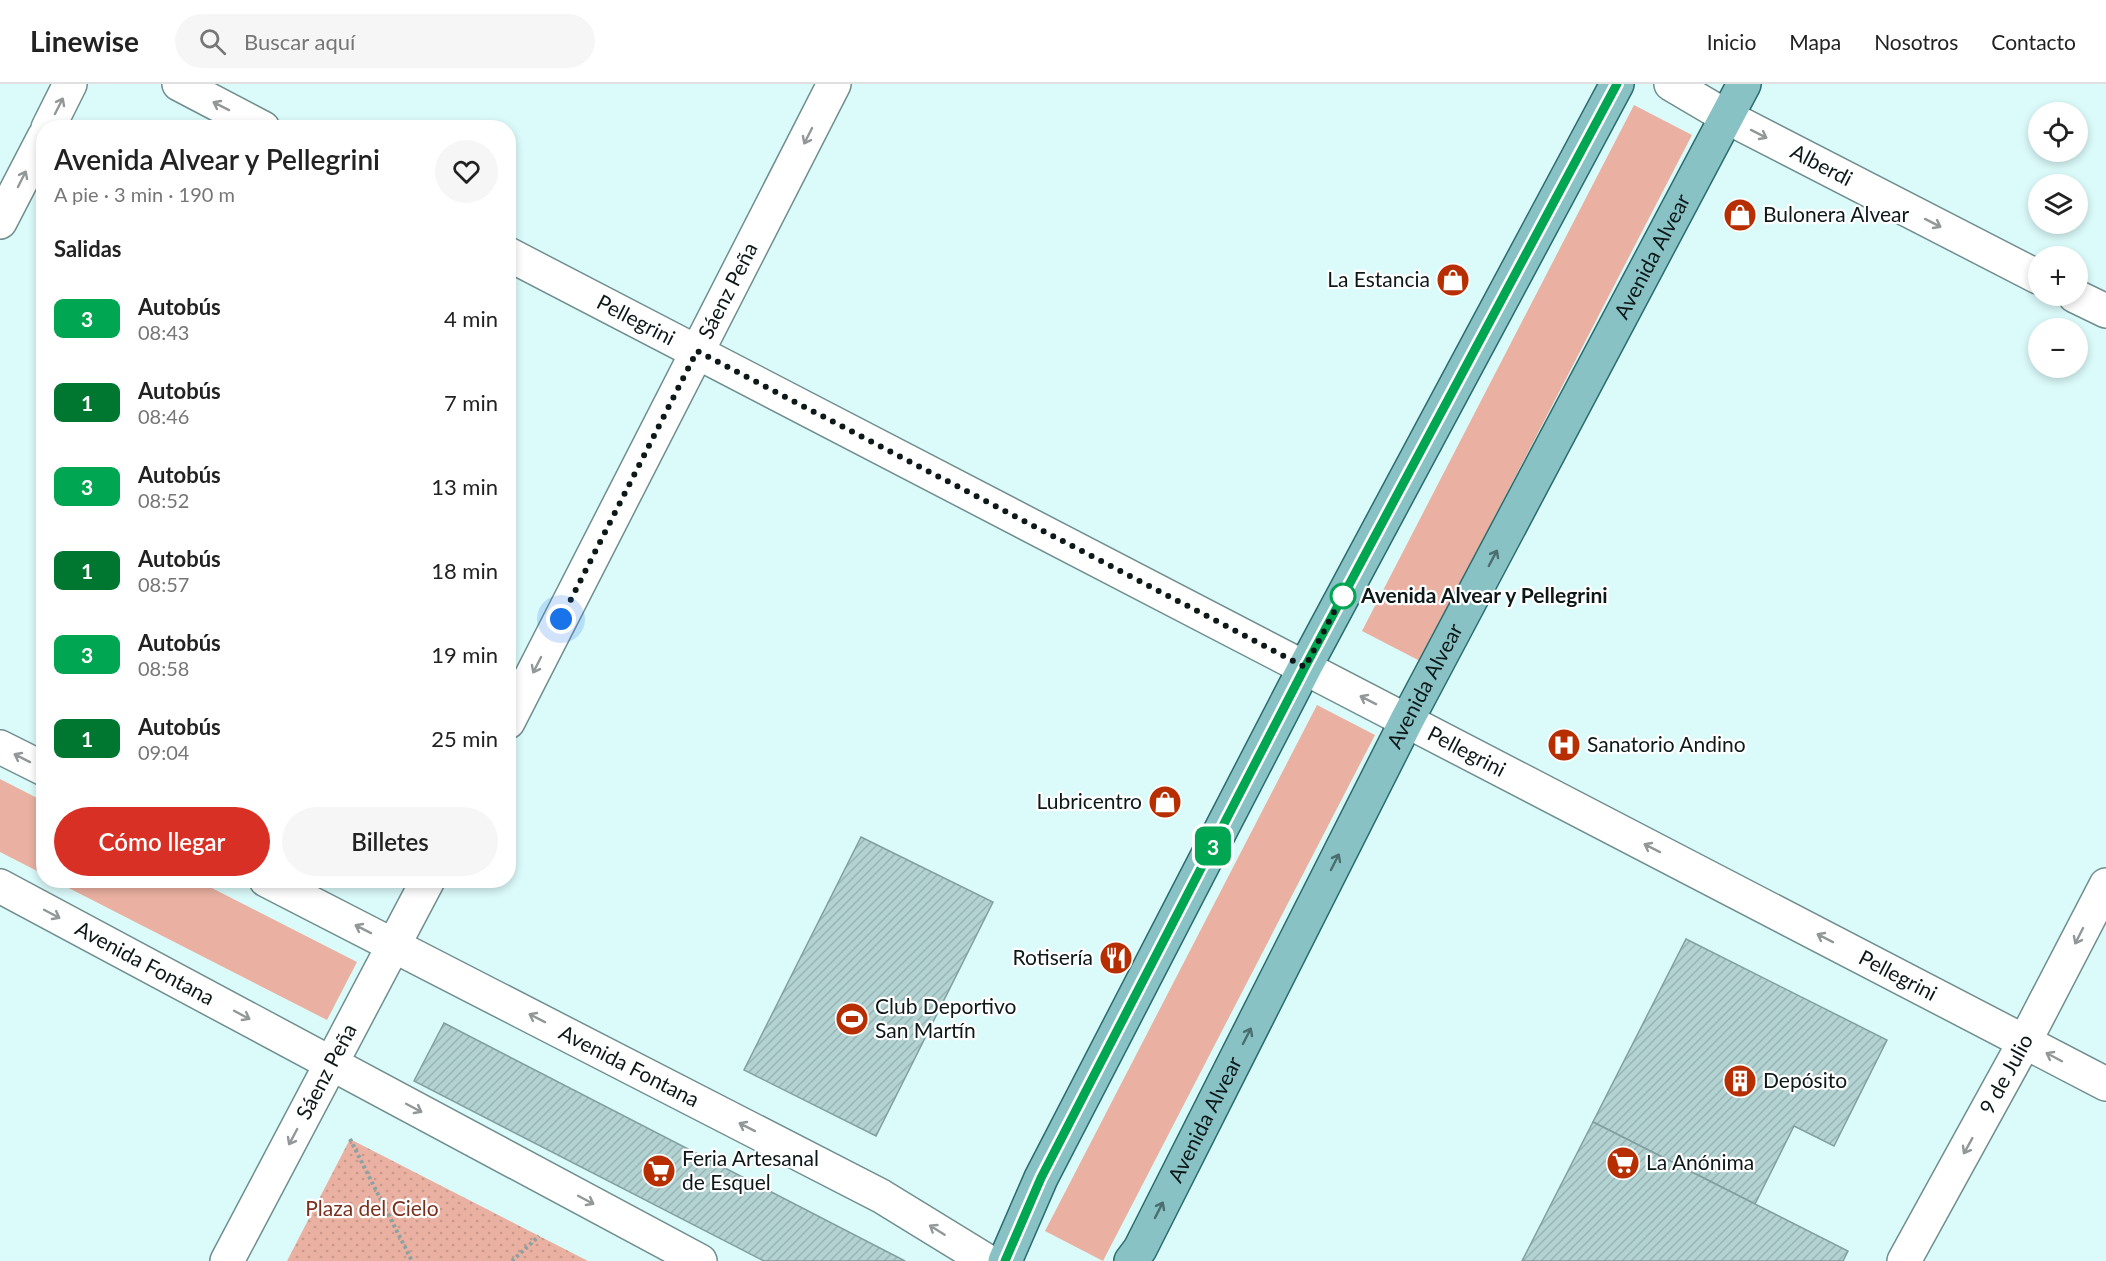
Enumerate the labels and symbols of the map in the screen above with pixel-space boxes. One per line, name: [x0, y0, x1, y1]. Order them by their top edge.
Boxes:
one-way arrow: [54, 97, 65, 115]
one-way arrow: [213, 100, 231, 111]
one-way arrow: [801, 127, 813, 145]
one-way arrow: [1750, 129, 1768, 140]
street label: Alberdi: [1787, 138, 1857, 190]
one-way arrow: [17, 171, 28, 189]
street label: Avenida Alvear: [1608, 189, 1695, 323]
shop icon: Bulonera Alvear: [1722, 197, 1758, 233]
place label: Bulonera Alvear: [1763, 201, 1910, 226]
one-way arrow: [1923, 217, 1941, 229]
street label: Sáenz Peña: [692, 238, 762, 343]
shop icon: La Estancia: [1435, 262, 1471, 298]
place label: La Estancia: [1327, 266, 1430, 291]
street label: Pellegrini: [593, 288, 680, 350]
one-way arrow: [1488, 550, 1499, 568]
place label: Avenida Alvear y Pellegrini: [1360, 582, 1608, 607]
marker: Avenida Alvear y Pellegrini: [1330, 583, 1356, 609]
your location: [546, 604, 576, 634]
street label: Avenida Alvear: [1381, 618, 1467, 752]
one-way arrow: [531, 656, 543, 674]
one-way arrow: [1359, 693, 1377, 705]
street label: Pellegrini: [1424, 720, 1510, 781]
hospital icon: Sanatorio Andino: [1546, 727, 1582, 763]
place label: Sanatorio Andino: [1587, 731, 1746, 756]
one-way arrow: [13, 752, 31, 763]
shop icon: Lubricentro: [1147, 784, 1183, 820]
place label: Lubricentro: [1037, 788, 1142, 813]
line badge: 3: [1194, 826, 1232, 866]
one-way arrow: [1644, 842, 1662, 853]
one-way arrow: [1330, 853, 1341, 871]
one-way arrow: [42, 908, 60, 920]
street label: Avenida Fontana: [72, 915, 219, 1009]
one-way arrow: [355, 923, 373, 935]
one-way arrow: [2073, 927, 2084, 945]
one-way arrow: [1817, 932, 1835, 943]
restaurant icon: Rotisería: [1098, 940, 1134, 976]
place label: Rotisería: [1013, 944, 1093, 969]
street label: Pellegrini: [1855, 944, 1942, 1005]
place label: Club Deportivo San Martín: [875, 993, 1017, 1042]
sports icon: Club Deportivo San Martín: [834, 1001, 870, 1037]
one-way arrow: [233, 1009, 250, 1021]
one-way arrow: [528, 1012, 546, 1023]
street label: Sáenz Peña: [290, 1019, 361, 1123]
street label: Avenida Fontana: [555, 1019, 704, 1111]
one-way arrow: [1242, 1027, 1254, 1045]
street label: 9 de Julio: [1973, 1029, 2037, 1118]
one-way arrow: [2046, 1051, 2063, 1063]
street label: Avenida Alvear: [1162, 1052, 1246, 1186]
building icon: Depósito: [1722, 1063, 1758, 1099]
place label: Depósito: [1763, 1067, 1847, 1092]
one-way arrow: [405, 1102, 423, 1114]
one-way arrow: [739, 1121, 757, 1132]
one-way arrow: [287, 1127, 298, 1145]
one-way arrow: [1962, 1136, 1973, 1154]
place label: Feria Artesanal de Esquel: [682, 1145, 819, 1194]
supermarket icon: La Anónima: [1605, 1145, 1641, 1181]
place label: La Anónima: [1646, 1149, 1754, 1174]
supermarket icon: Feria Artesanal de Esquel: [641, 1153, 677, 1189]
park label: Plaza del Cielo: [305, 1195, 439, 1220]
one-way arrow: [576, 1195, 594, 1206]
one-way arrow: [1154, 1201, 1166, 1219]
one-way arrow: [929, 1224, 946, 1236]

